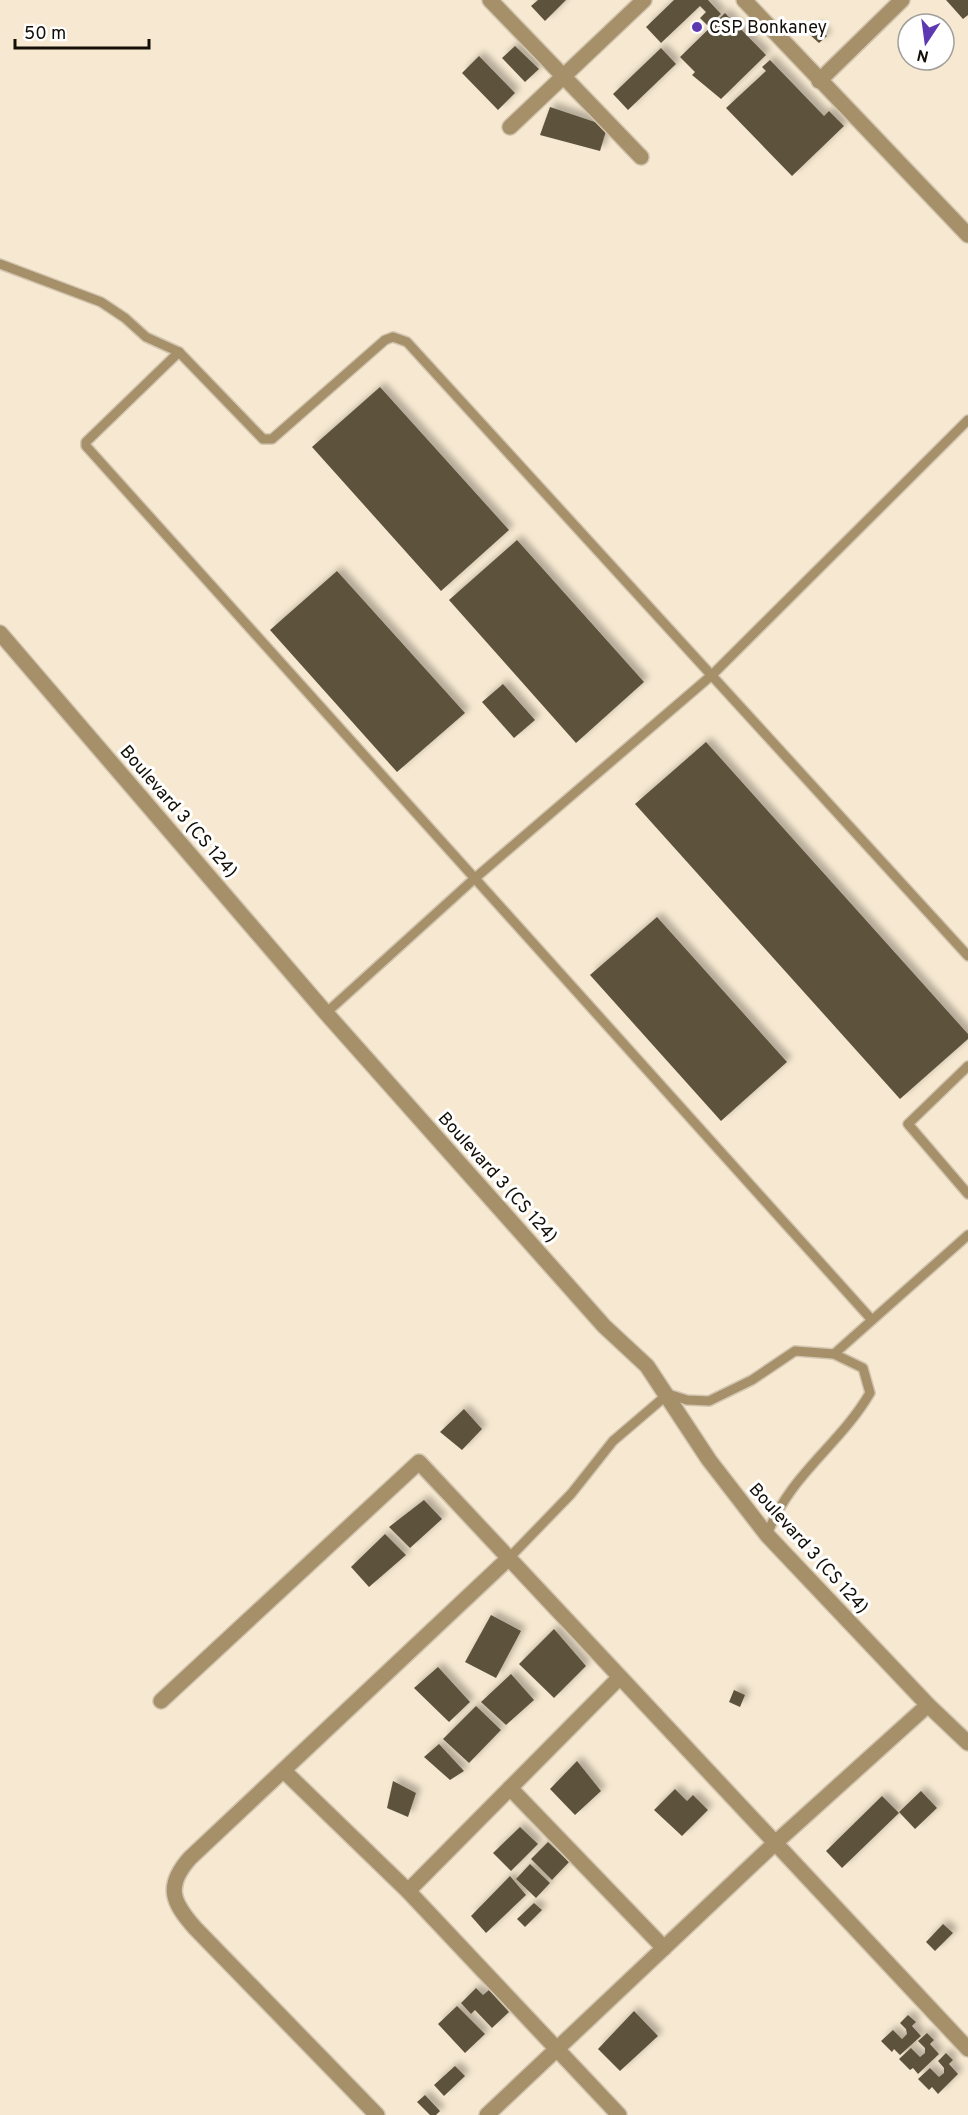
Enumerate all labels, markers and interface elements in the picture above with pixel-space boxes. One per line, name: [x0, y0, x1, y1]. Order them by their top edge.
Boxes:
scale bar: [15, 12, 148, 50]
north arrow: [896, 12, 956, 72]
place label: CSP Bonkaney: [709, 17, 827, 40]
marker: CSP Bonkaney: [690, 20, 704, 34]
text: 50 m: [24, 23, 66, 46]
text: N: [915, 44, 931, 66]
street label: Boulevard 3 (CS 124): [114, 741, 242, 883]
street label: Boulevard 3 (CS 124): [432, 1108, 562, 1248]
street label: Boulevard 3 (CS 124): [743, 1479, 873, 1619]

